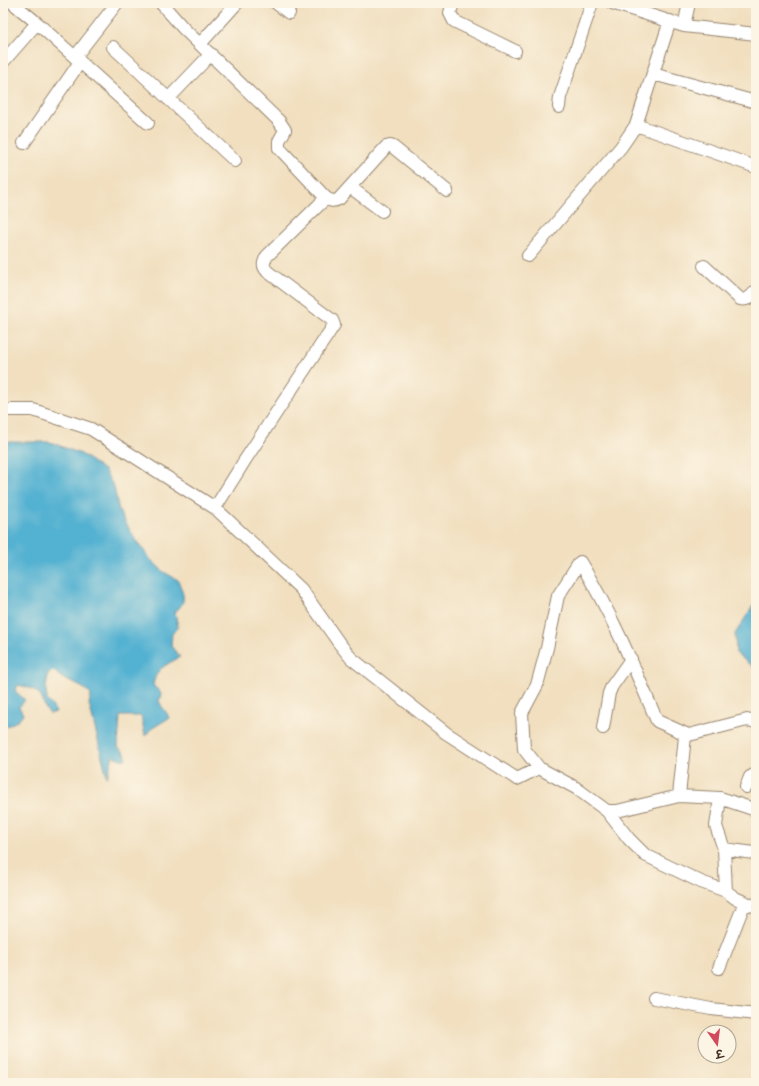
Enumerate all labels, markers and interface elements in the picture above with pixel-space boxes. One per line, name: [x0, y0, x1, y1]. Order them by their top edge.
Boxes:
north arrow: [697, 1024, 737, 1064]
text: उ: [713, 1046, 725, 1061]

